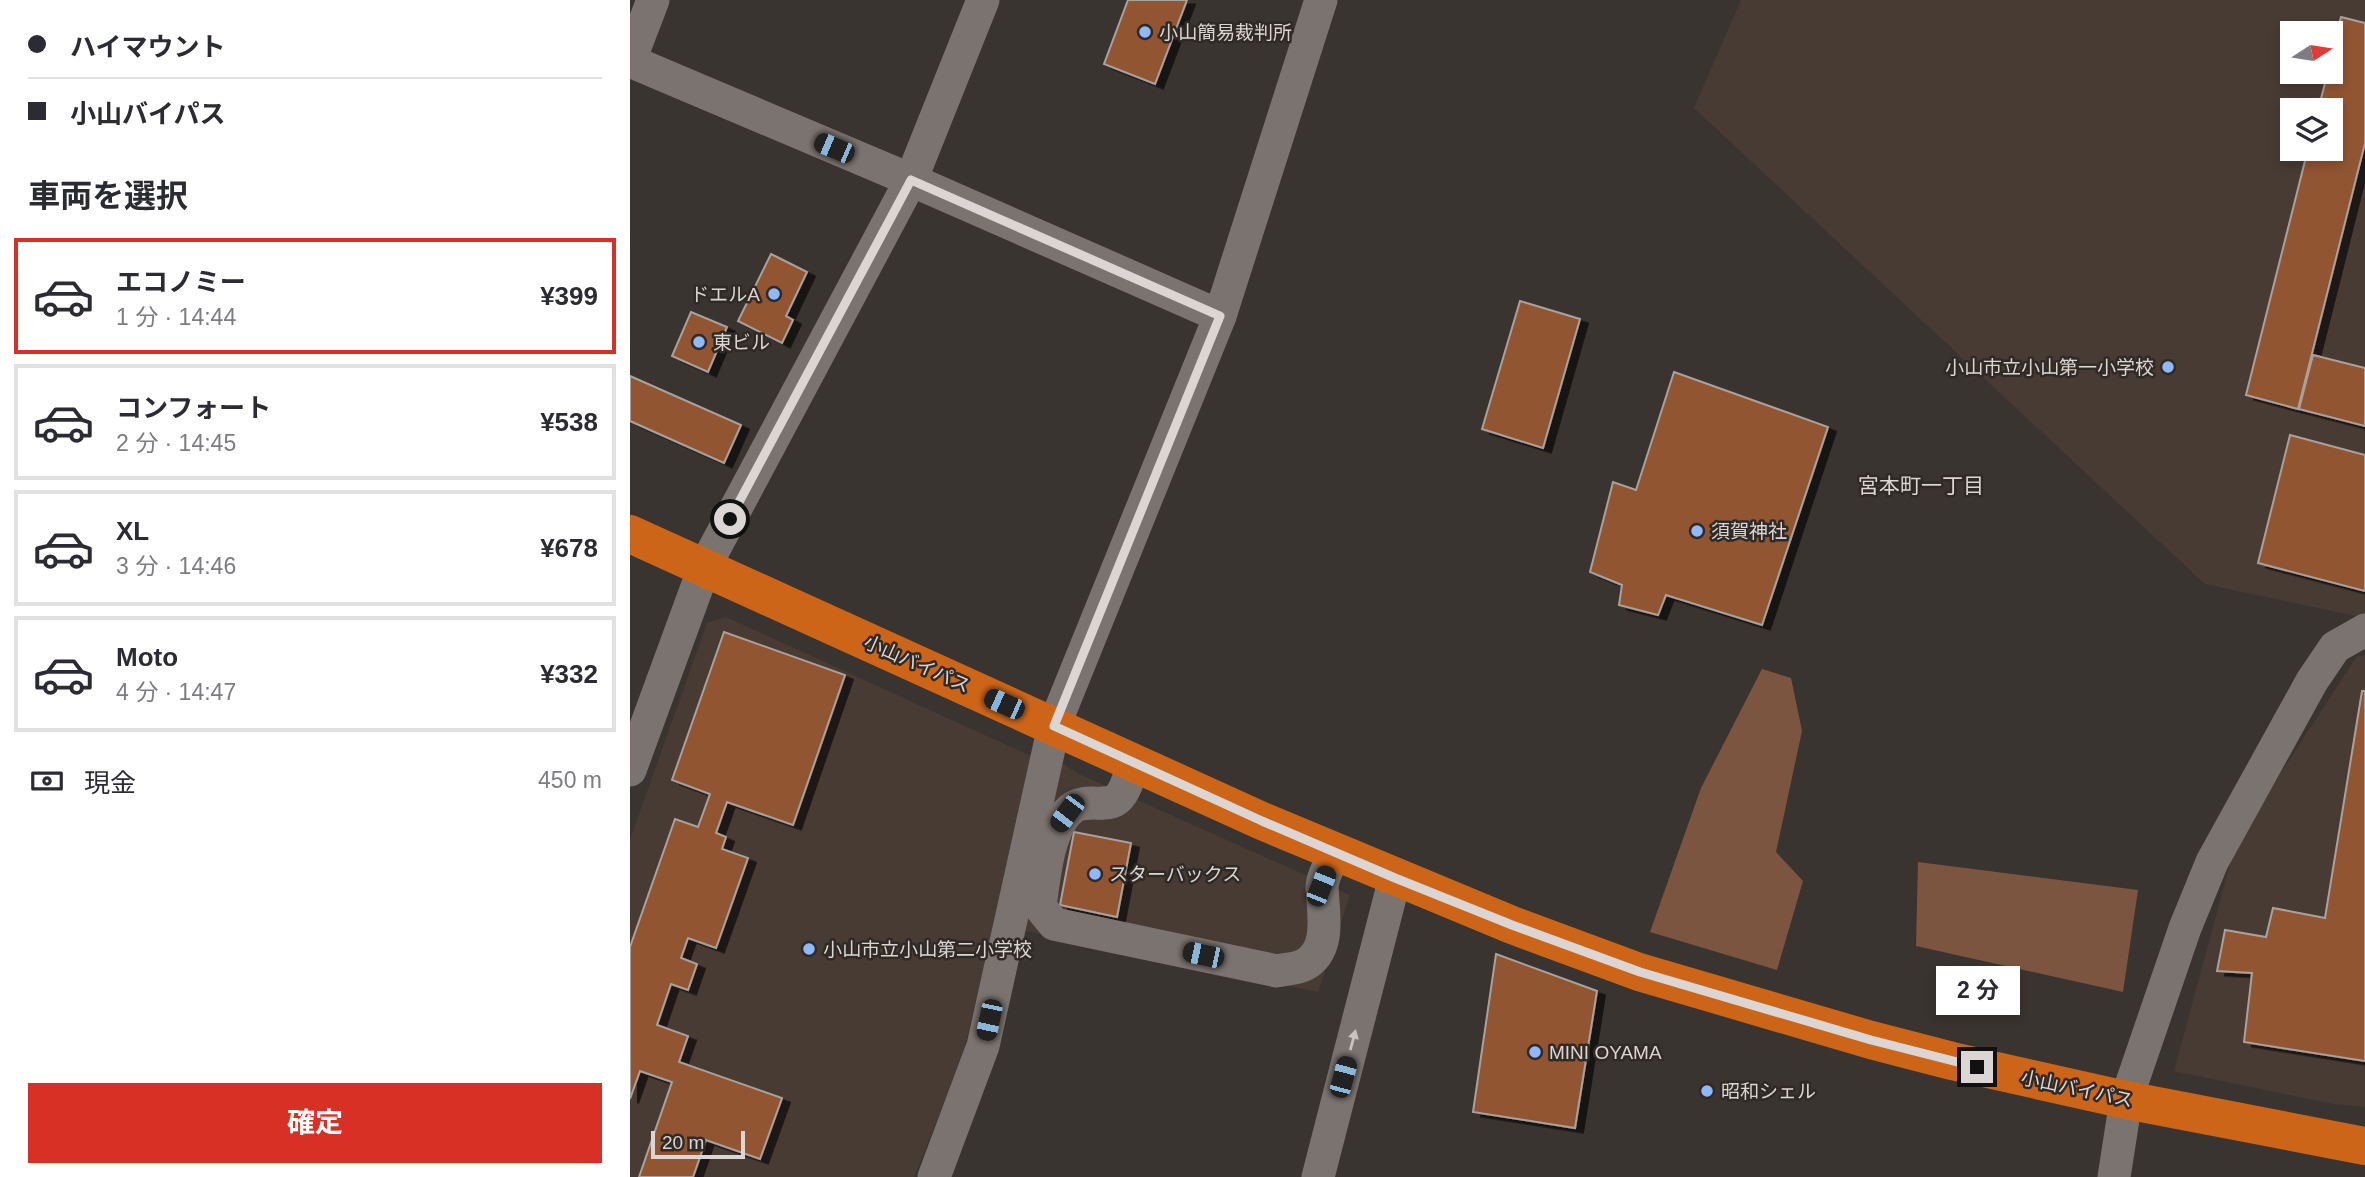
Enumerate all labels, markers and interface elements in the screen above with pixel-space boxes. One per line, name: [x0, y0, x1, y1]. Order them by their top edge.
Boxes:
north arrow: [2280, 21, 2343, 84]
map controls: [2280, 21, 2343, 161]
place label: 小山簡易裁判所: [1159, 22, 1292, 43]
marker: 小山簡易裁判所: [1137, 24, 1153, 40]
text: ハイマウント: [70, 32, 225, 62]
button: layers: [2280, 98, 2343, 161]
text: 小山バイパス: [70, 99, 225, 129]
car: [811, 130, 858, 166]
text: 車両を選択: [28, 178, 188, 214]
icon: car: [32, 265, 95, 328]
text: エコノミー: [116, 267, 246, 297]
text: ¥399: [540, 281, 598, 311]
place label: ドエルA: [690, 284, 760, 305]
marker: ドエルA: [766, 286, 782, 302]
text: 1 分 · 14:44: [116, 304, 236, 330]
place label: 東ビル: [713, 332, 770, 353]
marker: 東ビル: [691, 334, 707, 350]
place label: 小山市立小山第一小学校: [1945, 357, 2154, 378]
marker: 小山市立小山第一小学校: [2160, 359, 2176, 375]
icon: car: [32, 391, 95, 454]
text: コンフォート: [116, 393, 271, 423]
text: ¥538: [540, 407, 598, 437]
text: 2 分 · 14:45: [116, 430, 236, 456]
district label: 宮本町一丁目: [1858, 474, 1984, 497]
route start: [714, 503, 746, 535]
text: XL: [116, 516, 149, 546]
icon: car: [32, 517, 95, 580]
place label: 須賀神社: [1711, 521, 1787, 542]
marker: 須賀神社: [1689, 523, 1705, 539]
text: ¥678: [540, 533, 598, 563]
text: 3 分 · 14:46: [116, 553, 236, 579]
street label: 小山バイパス: [861, 631, 973, 697]
text: Moto: [116, 642, 178, 672]
icon: car: [32, 643, 95, 706]
text: ¥332: [540, 659, 598, 689]
text: 4 分 · 14:47: [116, 679, 236, 705]
car: [981, 686, 1028, 722]
icon: cash: [28, 762, 66, 800]
text: 450 m: [538, 767, 602, 793]
text: 現金: [84, 768, 136, 798]
car: [1046, 790, 1089, 836]
car: [1304, 863, 1339, 909]
place label: スターバックス: [1109, 864, 1241, 885]
marker: スターバックス: [1087, 866, 1103, 882]
place label: 小山市立小山第二小学校: [823, 939, 1032, 960]
car: [1181, 940, 1226, 970]
marker: 小山市立小山第二小学校: [801, 941, 817, 957]
callout: 2 分: [1935, 965, 2019, 1014]
text: 2 分: [1957, 977, 1999, 1003]
car: [975, 997, 1004, 1043]
one-way arrow: [1348, 1029, 1359, 1051]
place label: MINI OYAMA: [1549, 1042, 1662, 1063]
marker: MINI OYAMA: [1527, 1044, 1543, 1060]
route end: [1961, 1051, 1993, 1083]
car: [1328, 1054, 1359, 1100]
street label: 小山バイパス: [2019, 1067, 2135, 1111]
place label: 昭和シェル: [1721, 1081, 1816, 1102]
button: 確定: [28, 1083, 602, 1163]
marker: 昭和シェル: [1699, 1083, 1715, 1099]
scale bar: [651, 1128, 746, 1160]
text: 20 m: [662, 1132, 704, 1153]

